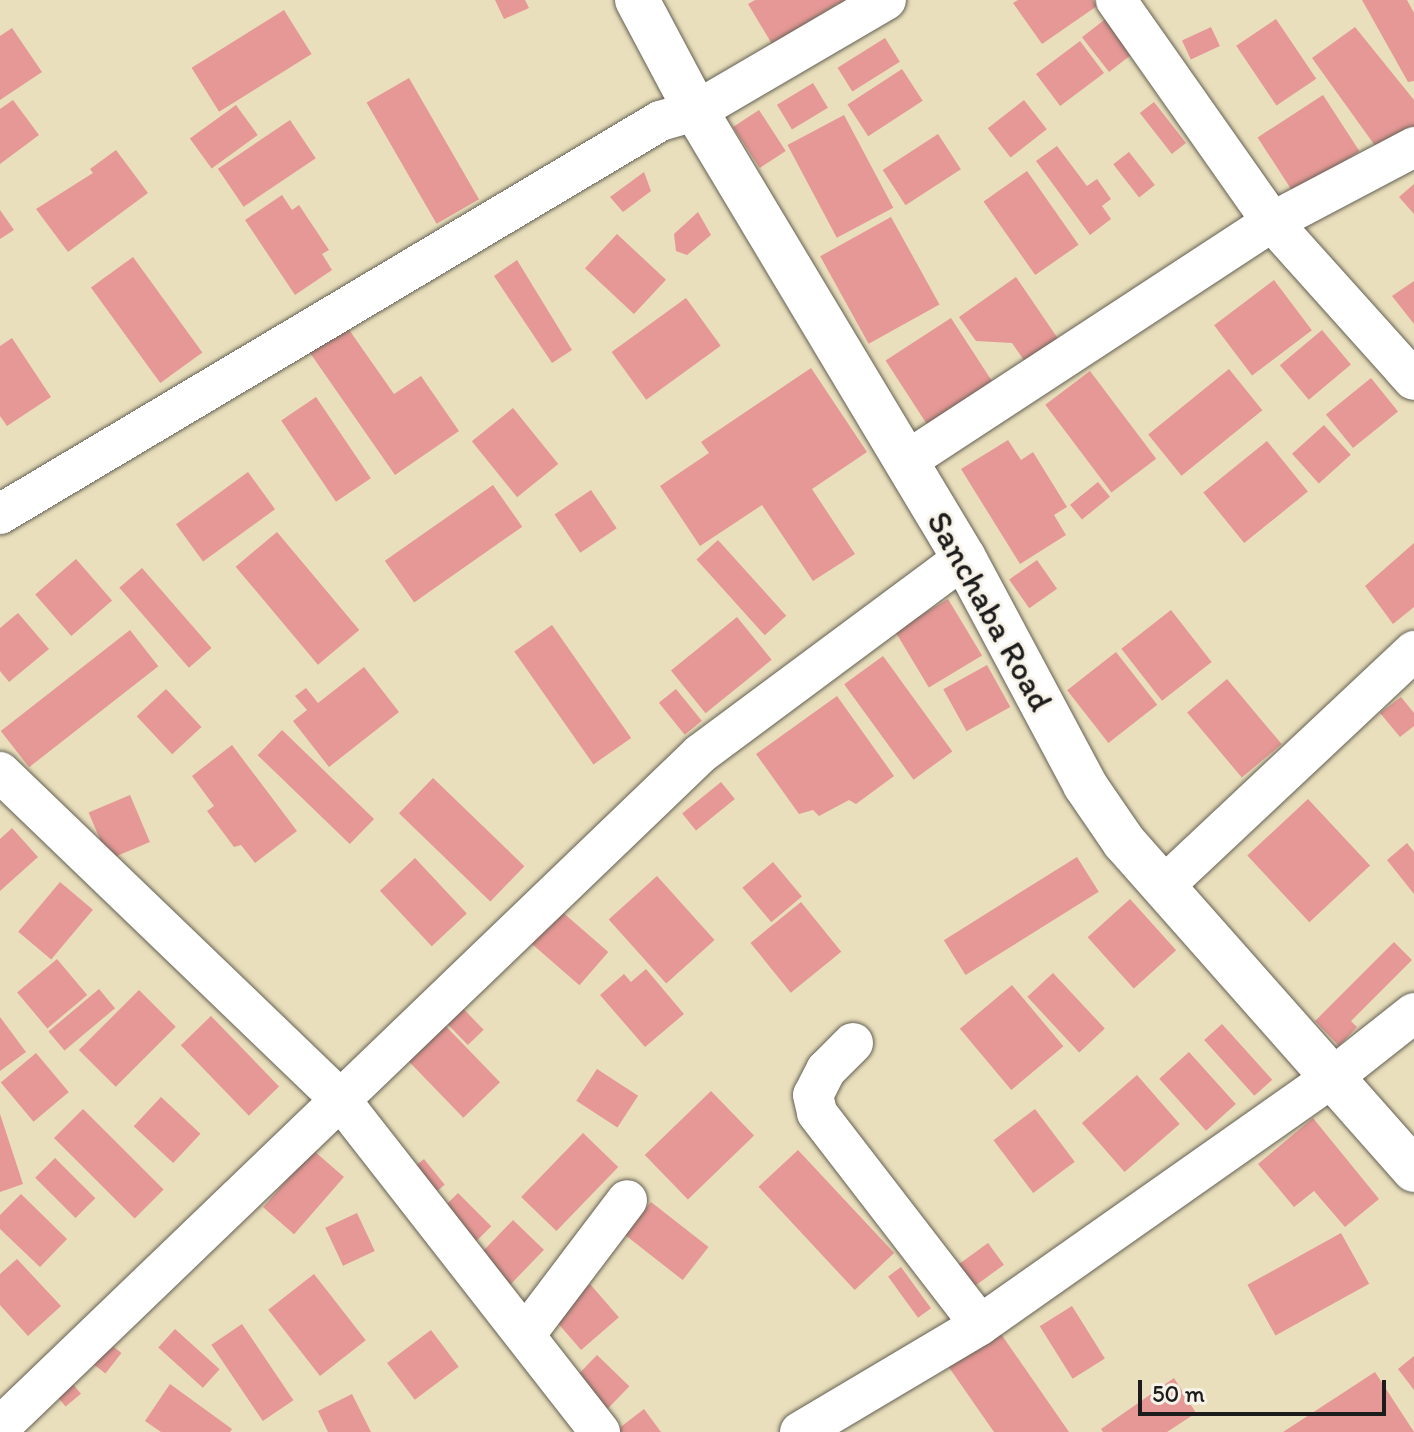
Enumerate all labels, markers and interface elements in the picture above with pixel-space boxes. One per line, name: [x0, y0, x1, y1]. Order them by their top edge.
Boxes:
street label: Sanchaba Road: [918, 504, 1062, 718]
scale bar: [1142, 1364, 1390, 1414]
text: 50 m: [1152, 1379, 1205, 1408]

